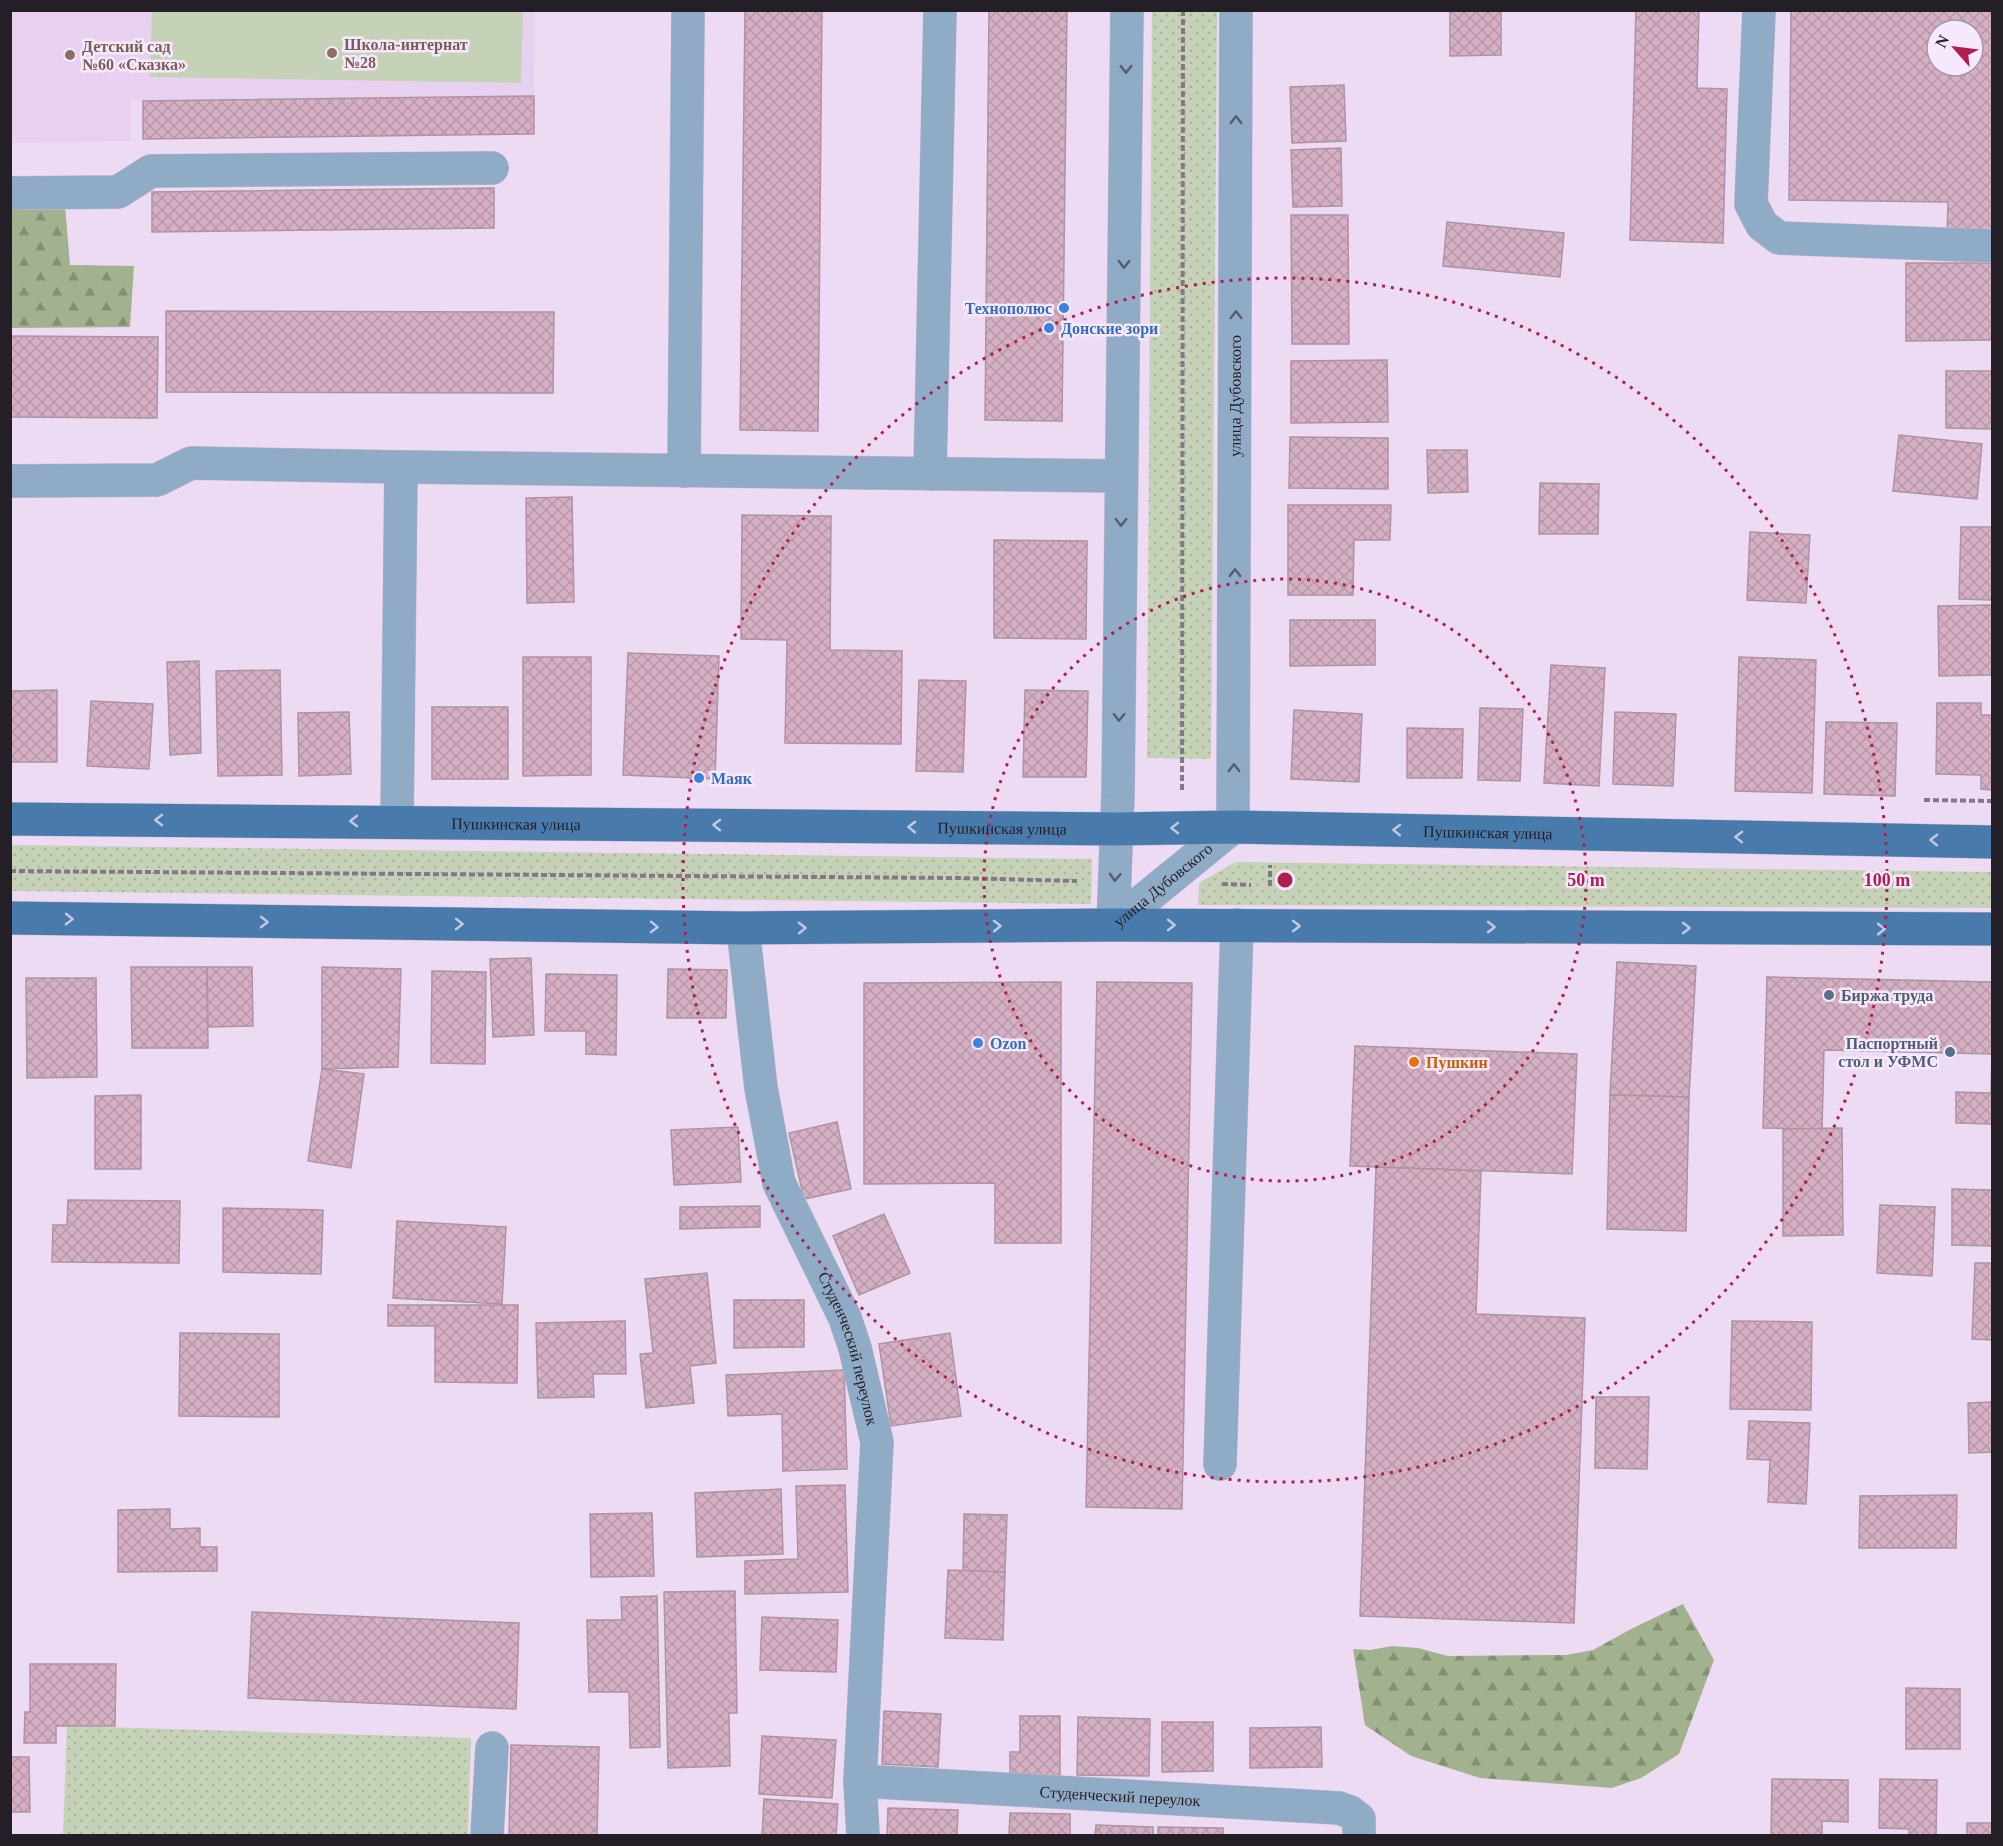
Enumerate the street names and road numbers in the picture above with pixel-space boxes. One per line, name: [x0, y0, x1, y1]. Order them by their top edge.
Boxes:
street label: улица Дубовского: [1226, 335, 1244, 457]
street label: Пушкинская улица: [451, 814, 581, 834]
street label: Пушкинская улица: [937, 819, 1067, 838]
street label: Пушкинская улица: [1423, 822, 1553, 843]
street label: улица Дубовского: [1110, 839, 1215, 930]
street label: Студенческий переулок: [815, 1269, 881, 1427]
street label: Студенческий переулок: [1039, 1783, 1201, 1809]

